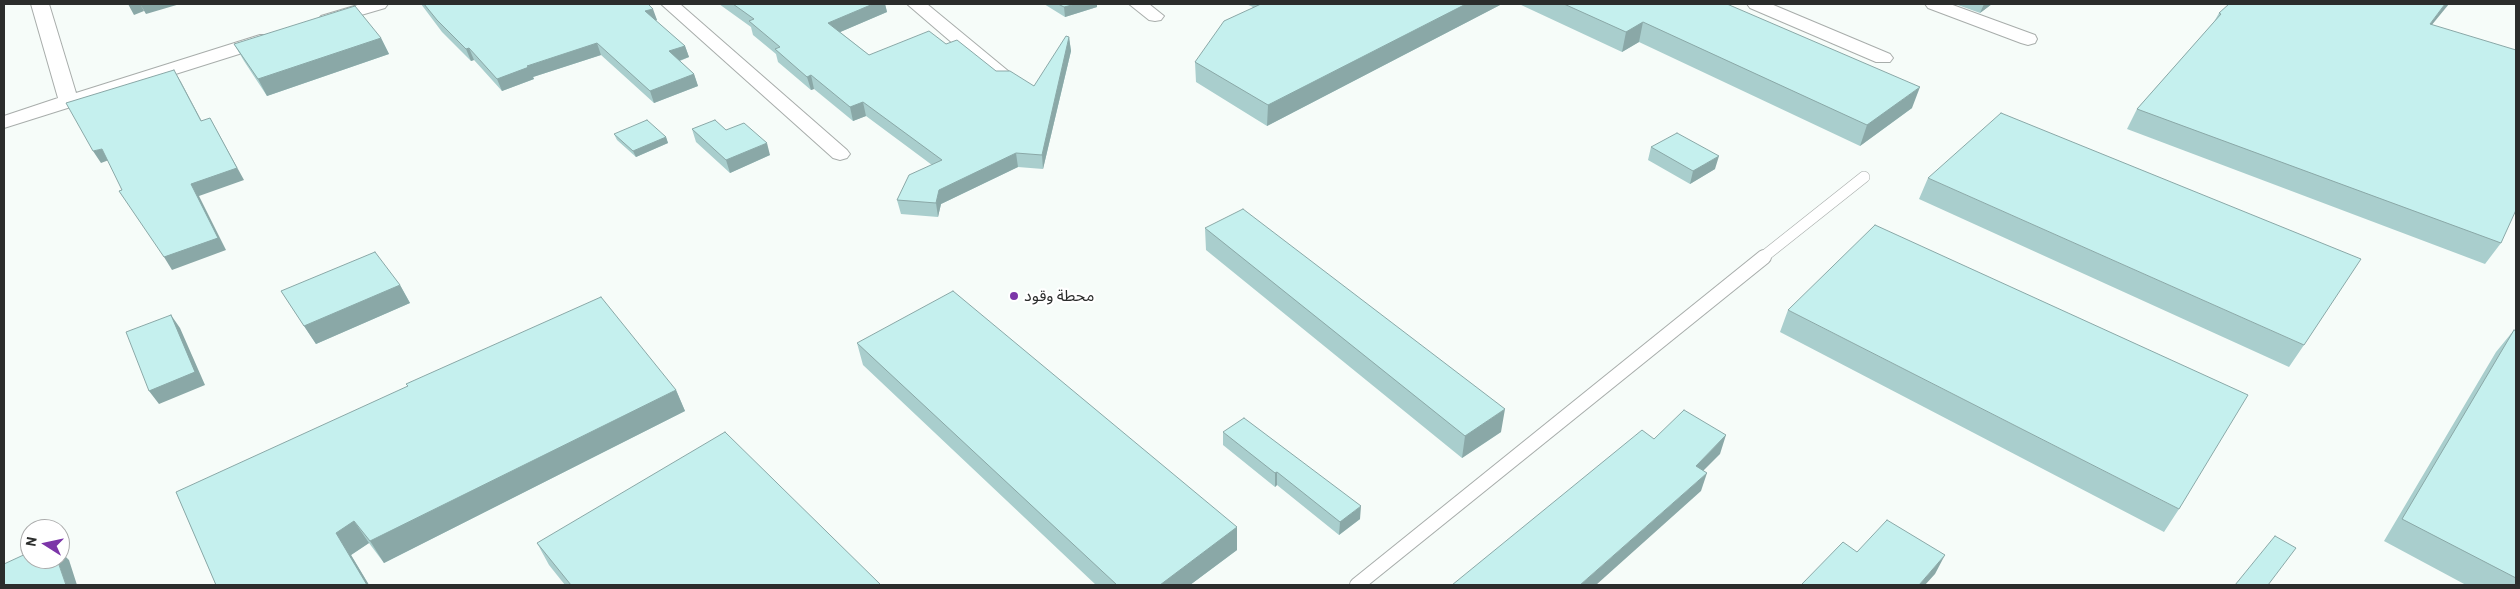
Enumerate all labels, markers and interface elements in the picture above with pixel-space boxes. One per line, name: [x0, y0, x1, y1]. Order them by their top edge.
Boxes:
place label: محطة وقود: [1024, 286, 1094, 306]
marker: محطة وقود: [1008, 290, 1020, 302]
north arrow: [20, 519, 70, 569]
text: N: [22, 535, 40, 548]

